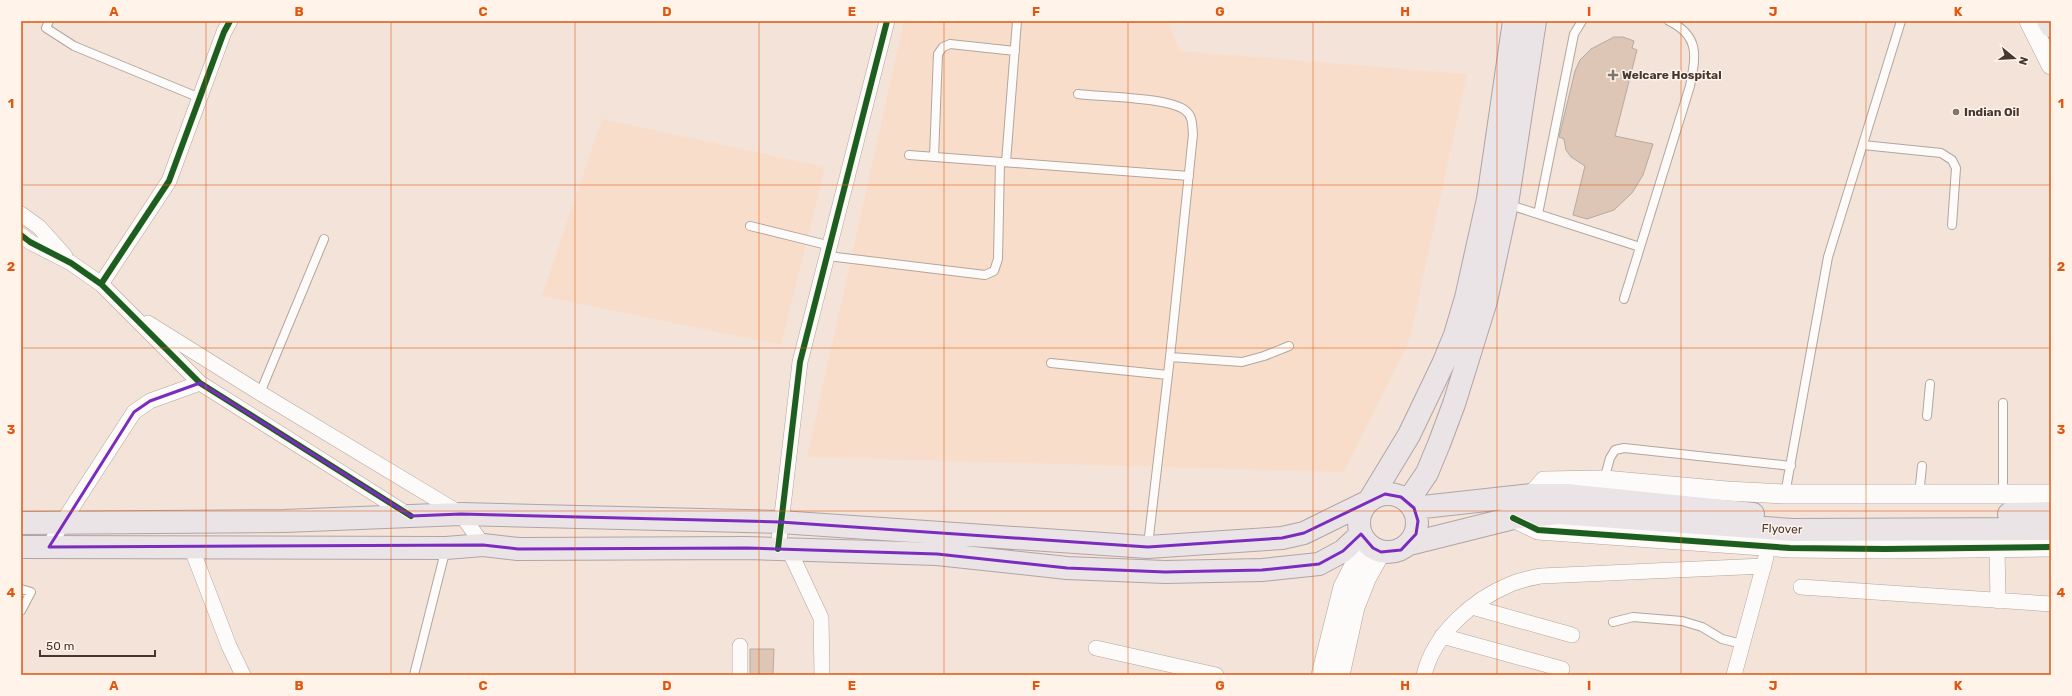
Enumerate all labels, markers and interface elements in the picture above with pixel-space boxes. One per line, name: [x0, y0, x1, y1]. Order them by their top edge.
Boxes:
text: A: [109, 4, 119, 19]
text: B: [294, 4, 304, 19]
text: C: [478, 4, 488, 19]
text: D: [662, 4, 672, 19]
text: E: [848, 4, 856, 19]
text: F: [1032, 4, 1040, 19]
text: G: [1215, 4, 1225, 19]
text: H: [1400, 4, 1410, 19]
text: I: [1587, 4, 1591, 19]
text: J: [1769, 4, 1777, 19]
text: K: [1954, 4, 1963, 19]
north arrow: [1994, 38, 2034, 78]
text: N: [2016, 55, 2030, 67]
place label: Welcare Hospital: [1622, 68, 1722, 82]
marker: Welcare Hospital: [1607, 69, 1619, 81]
text: 1: [8, 96, 14, 111]
text: 1: [2058, 96, 2064, 111]
place label: Indian Oil: [1964, 105, 2019, 119]
marker: Indian Oil: [1951, 107, 1961, 117]
text: 2: [7, 259, 15, 274]
text: 2: [2057, 259, 2065, 274]
text: 3: [7, 422, 16, 437]
text: 3: [2057, 422, 2066, 437]
street label: Flyover: [1761, 521, 1803, 537]
text: 4: [7, 585, 16, 600]
text: 4: [2057, 585, 2066, 600]
scale bar: [40, 632, 155, 658]
text: 50 m: [46, 639, 74, 653]
text: A: [109, 678, 119, 693]
text: B: [294, 678, 304, 693]
text: C: [478, 678, 488, 693]
text: D: [662, 678, 672, 693]
text: E: [848, 678, 856, 693]
text: F: [1032, 678, 1040, 693]
text: G: [1215, 678, 1225, 693]
text: H: [1400, 678, 1410, 693]
text: I: [1587, 678, 1591, 693]
text: J: [1769, 678, 1777, 693]
text: K: [1954, 678, 1963, 693]

